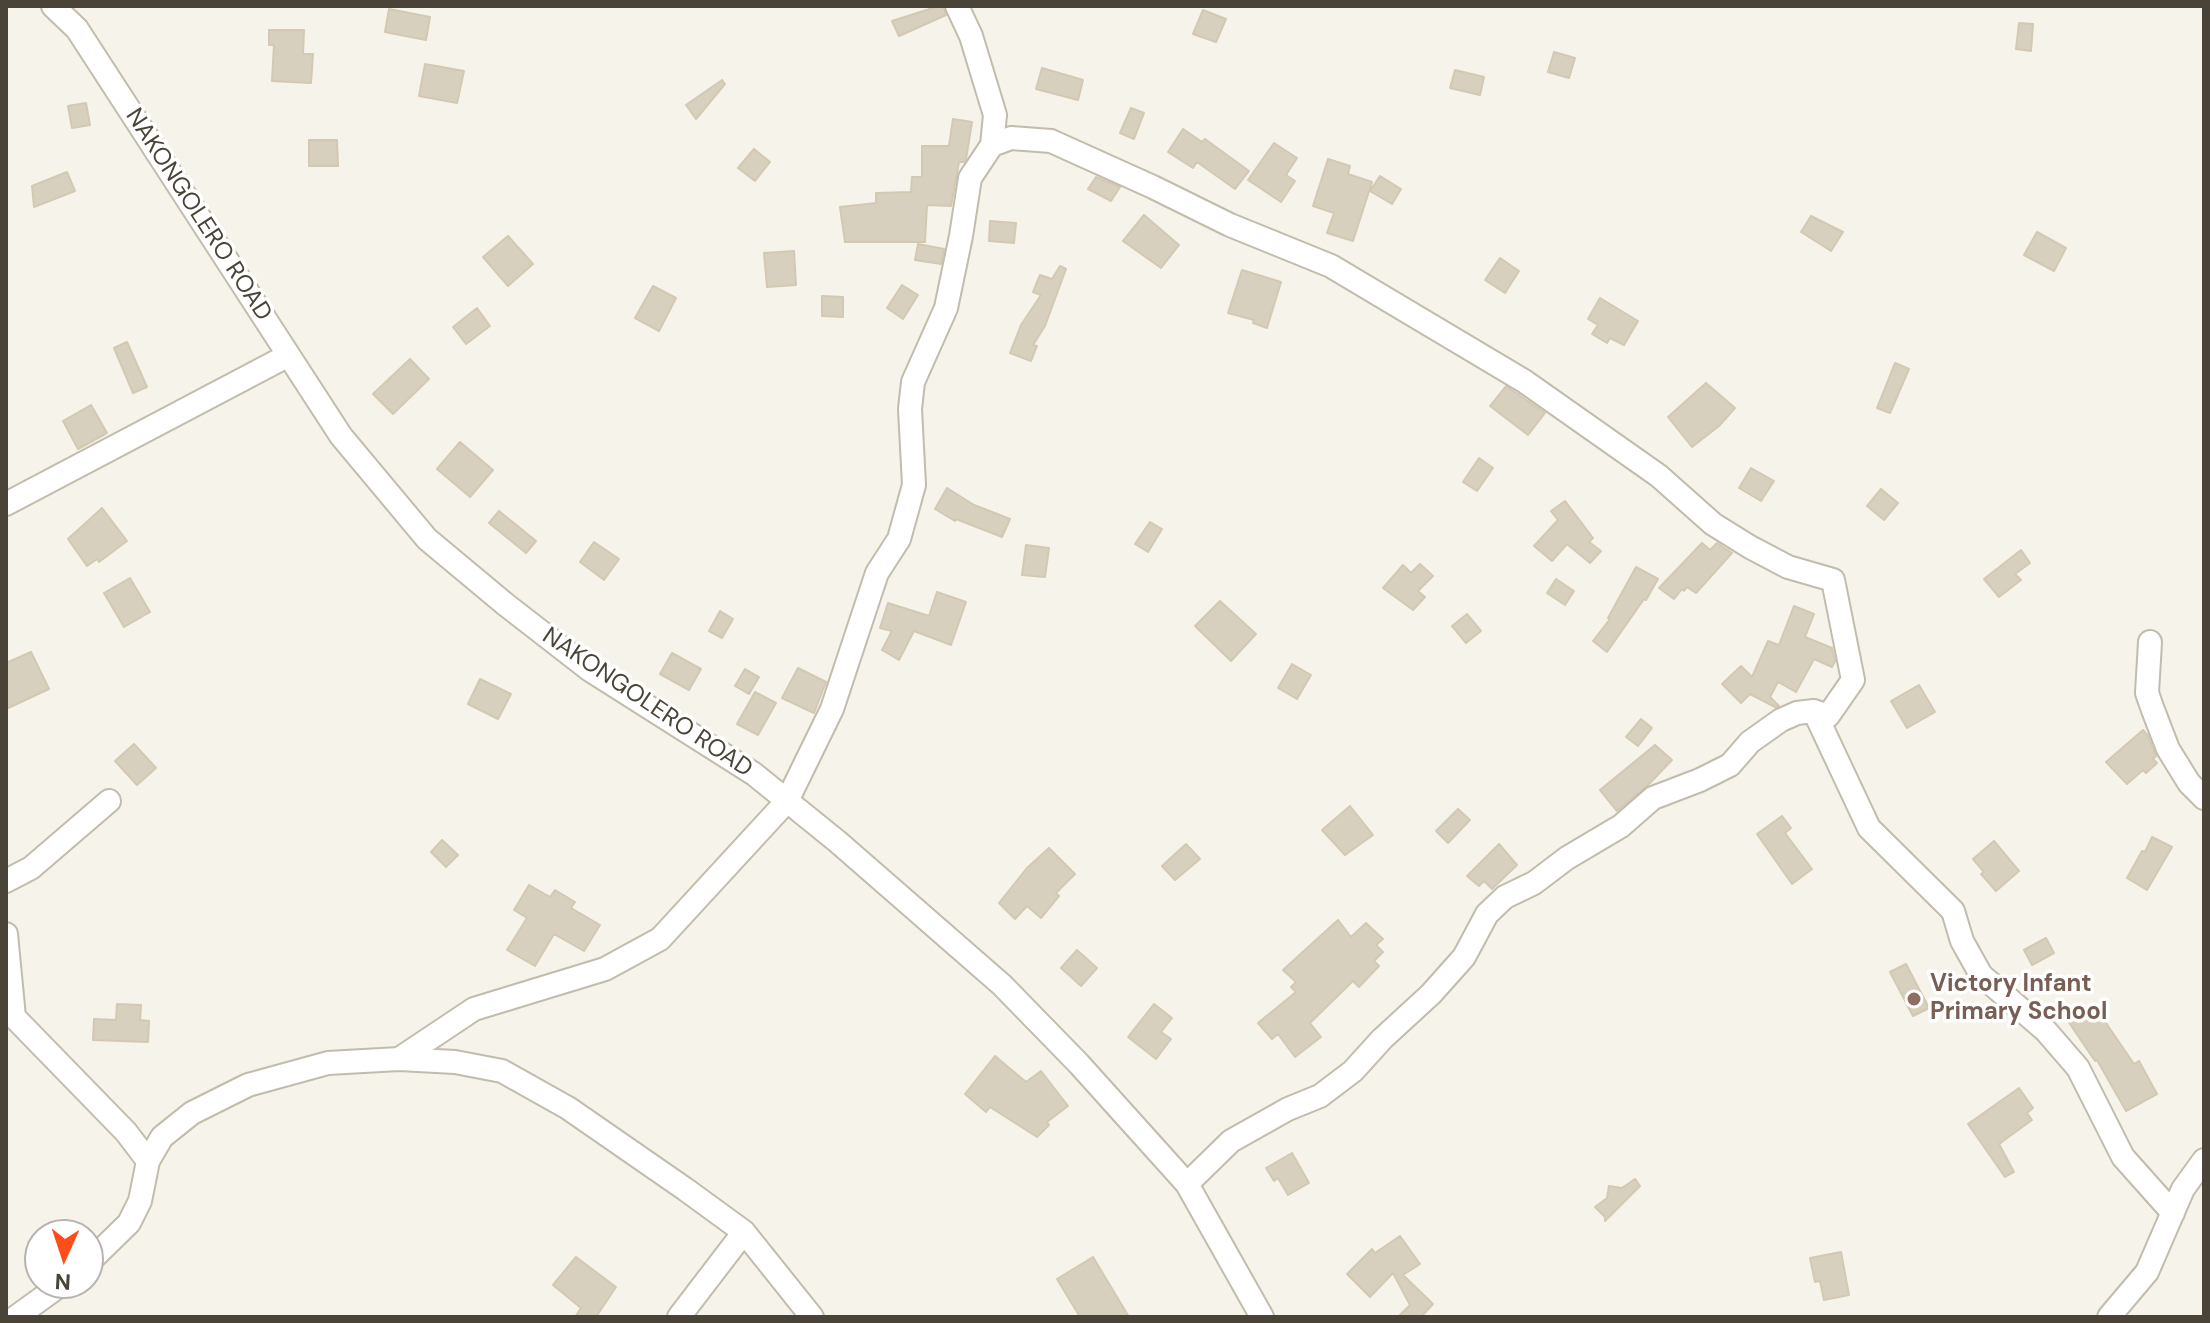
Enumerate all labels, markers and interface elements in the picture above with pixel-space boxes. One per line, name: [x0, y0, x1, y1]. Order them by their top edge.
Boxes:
street label: NAKONGOLERO ROAD: [119, 104, 277, 326]
street label: NAKONGOLERO ROAD: [537, 622, 757, 784]
place label: Victory Infant Primary School: [1930, 971, 2107, 1027]
marker: Victory Infant Primary School: [1905, 990, 1923, 1008]
north arrow: [24, 1219, 104, 1299]
text: N: [54, 1267, 72, 1296]

